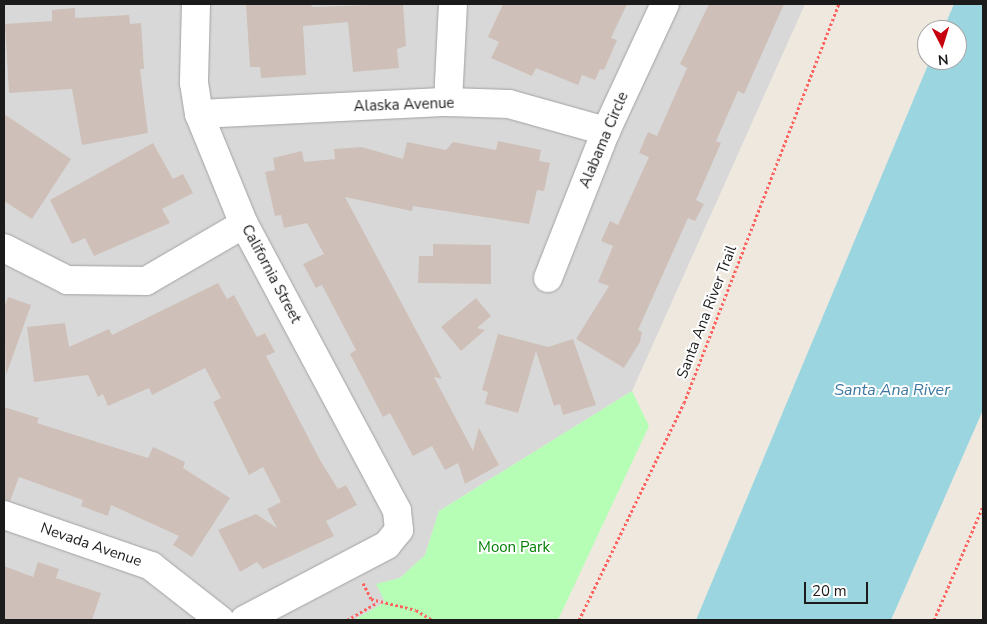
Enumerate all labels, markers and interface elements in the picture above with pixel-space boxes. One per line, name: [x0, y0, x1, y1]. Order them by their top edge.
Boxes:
north arrow: [917, 20, 967, 70]
text: N: [937, 50, 949, 69]
street label: Alabama Circle: [576, 89, 632, 191]
street label: Alaska Avenue: [353, 94, 455, 116]
street label: California Street: [237, 222, 305, 326]
street label: Santa Ana River Trail: [673, 243, 741, 381]
water label: Santa Ana River: [834, 380, 950, 400]
street label: Nevada Avenue: [38, 519, 144, 571]
park label: Moon Park: [478, 539, 550, 557]
scale bar: [807, 572, 871, 604]
text: 20 m: [812, 581, 847, 601]

